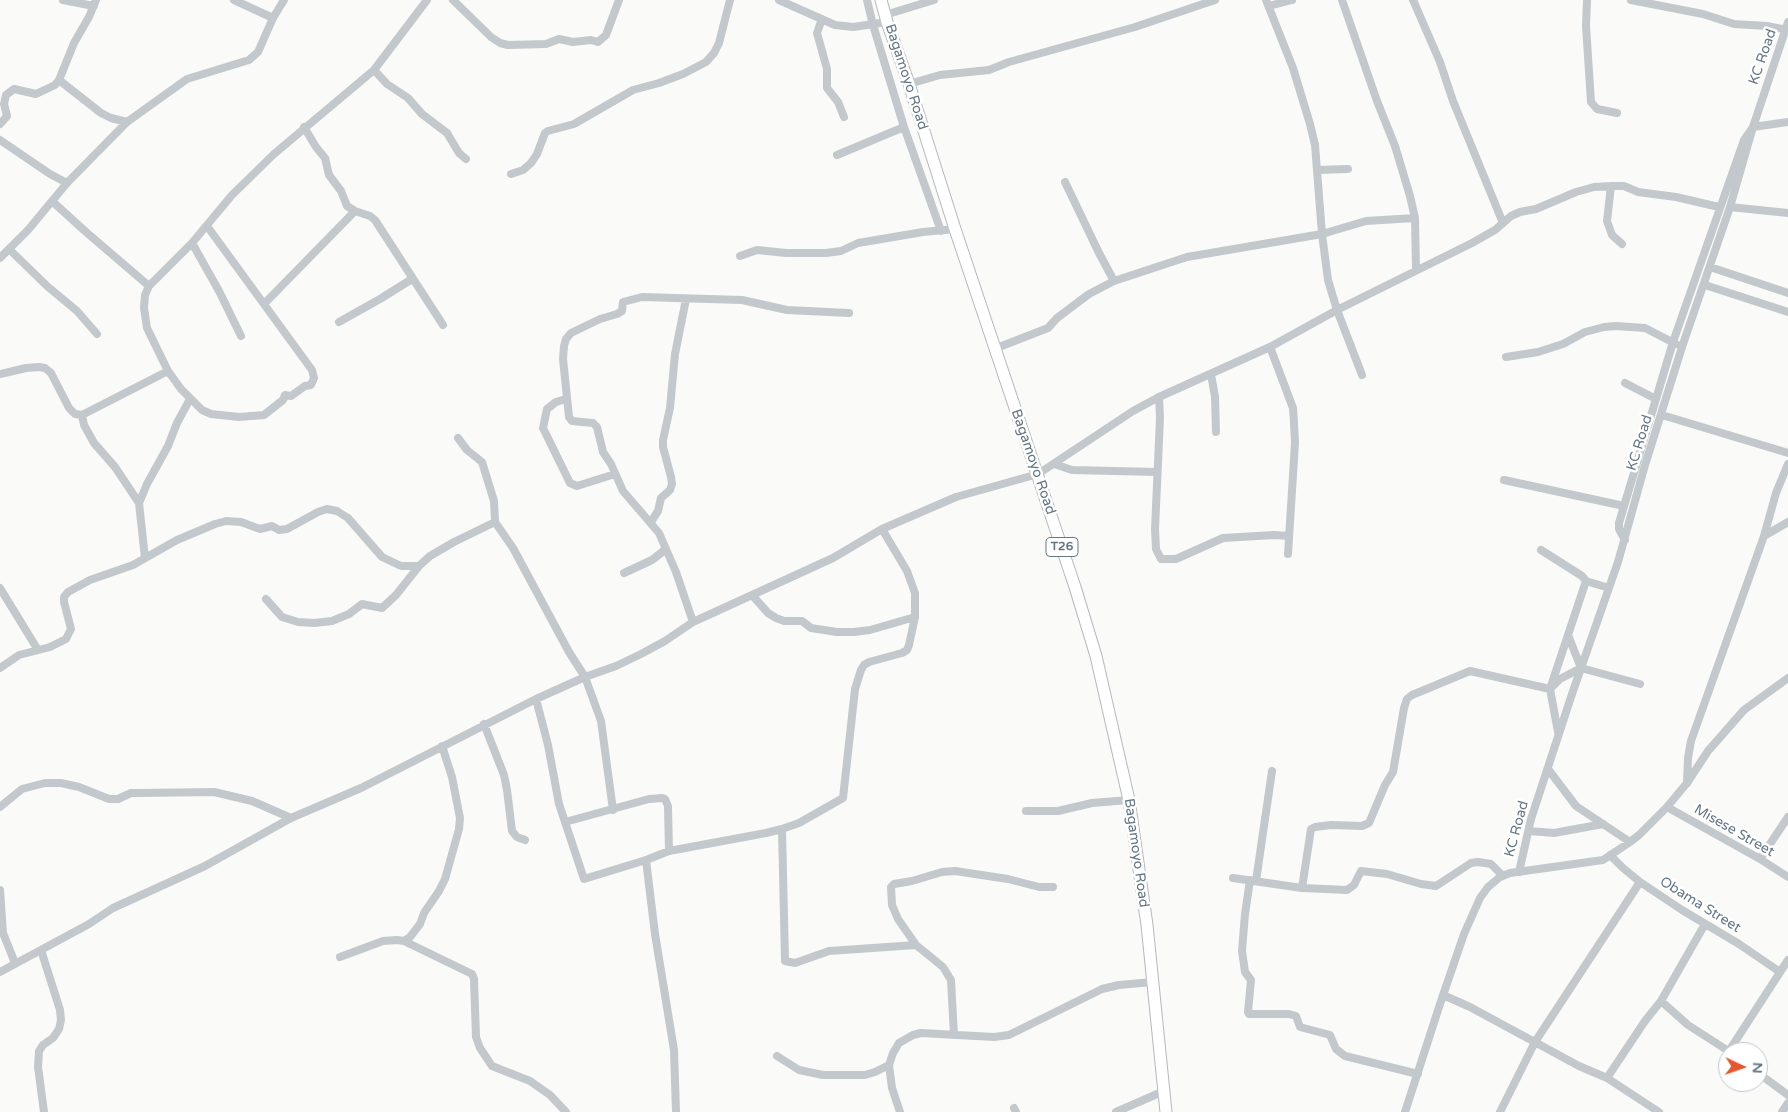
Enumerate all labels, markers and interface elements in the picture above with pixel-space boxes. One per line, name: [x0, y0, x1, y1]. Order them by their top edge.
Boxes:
street label: Bagamoyo Road: [881, 22, 931, 132]
street label: KC Road: [1746, 27, 1780, 87]
street label: Bagamoyo Road: [1007, 407, 1059, 517]
street label: KC Road: [1624, 413, 1656, 473]
road number: T26: [1046, 538, 1078, 556]
street label: Bagamoyo Road: [1120, 797, 1152, 909]
street label: KC Road: [1501, 799, 1533, 859]
street label: Misese Street: [1691, 801, 1777, 861]
street label: Obama Street: [1656, 873, 1744, 937]
north arrow: [1718, 1042, 1768, 1092]
text: N: [1749, 1062, 1766, 1074]

